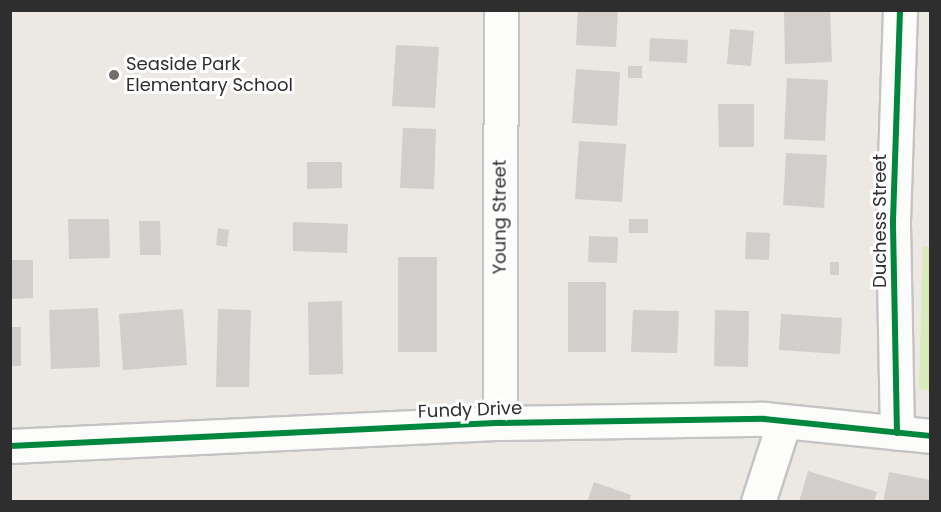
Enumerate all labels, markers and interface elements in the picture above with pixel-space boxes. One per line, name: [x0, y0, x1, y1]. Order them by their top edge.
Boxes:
place label: Seaside Park Elementary School: [126, 54, 293, 97]
marker: Seaside Park Elementary School: [107, 68, 121, 82]
street label: Duchess Street: [869, 154, 891, 288]
street label: Young Street: [489, 160, 511, 274]
street label: Fundy Drive: [417, 397, 523, 423]

